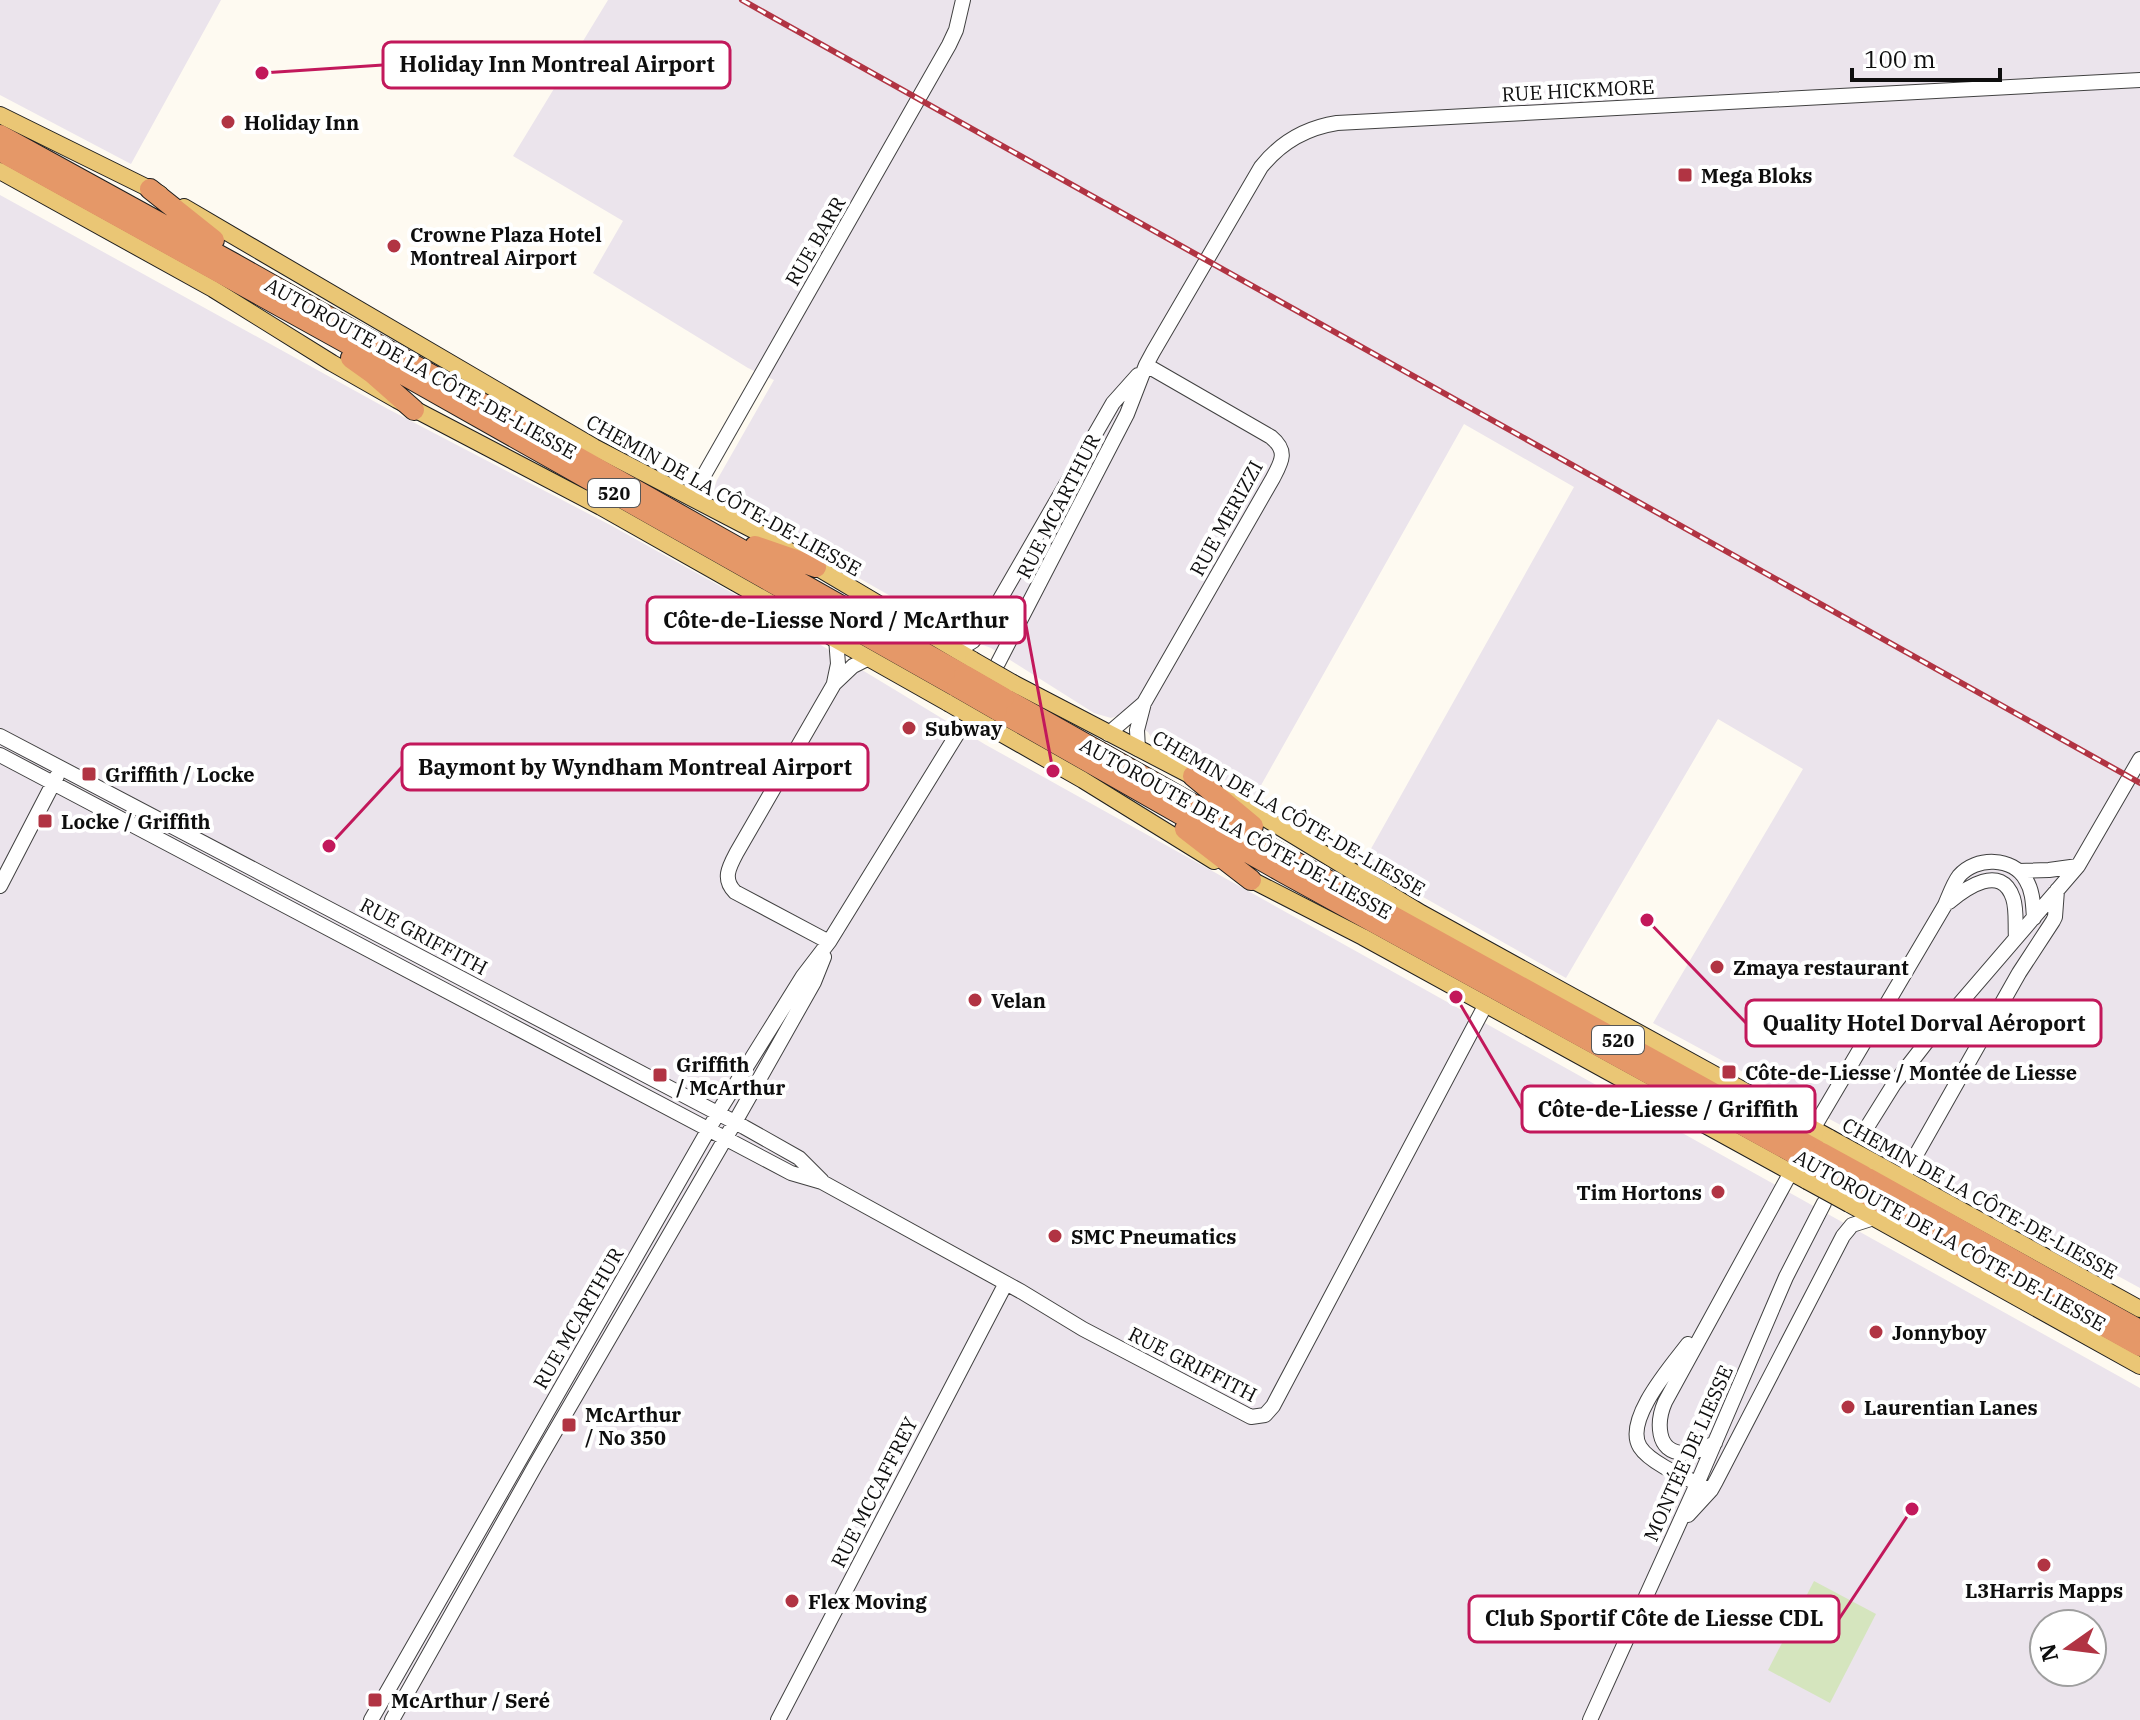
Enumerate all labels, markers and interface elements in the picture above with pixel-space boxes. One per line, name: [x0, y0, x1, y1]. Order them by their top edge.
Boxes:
scale bar: [1852, 32, 2000, 82]
callout: Holiday Inn Montreal Airport: [383, 42, 730, 88]
text: 100 m: [1864, 43, 1936, 75]
text: Holiday Inn Montreal Airport: [399, 49, 715, 78]
street label: RUE HICKMORE: [1501, 73, 1655, 107]
place label: Holiday Inn: [244, 109, 359, 136]
marker: Holiday Inn: [219, 113, 237, 131]
place label: Mega Bloks: [1701, 162, 1812, 189]
marker: Mega Bloks: [1676, 166, 1694, 184]
street label: RUE BARR: [779, 191, 852, 291]
place label: Crowne Plaza Hotel Montreal Airport: [410, 221, 602, 271]
marker: Crowne Plaza Hotel Montreal Airport: [385, 237, 403, 255]
street label: AUTOROUTE DE LA CÔTE-DE-LIESSE: [260, 271, 582, 465]
street label: CHEMIN DE LA CÔTE-DE-LIESSE: [582, 408, 866, 582]
street label: RUE MCARTHUR: [1010, 429, 1106, 583]
street label: RUE MERIZZI: [1183, 455, 1269, 581]
road number: 520: [588, 479, 640, 507]
callout: Côte-de-Liesse Nord / McArthur: [647, 597, 1025, 643]
text: Côte-de-Liesse Nord / McArthur: [663, 605, 1009, 634]
place label: Subway: [925, 715, 1003, 742]
marker: Subway: [900, 719, 918, 737]
street label: CHEMIN DE LA CÔTE-DE-LIESSE: [1148, 724, 1430, 902]
street label: AUTOROUTE DE LA CÔTE-DE-LIESSE: [1075, 731, 1397, 925]
callout: Baymont by Wyndham Montreal Airport: [402, 744, 868, 790]
text: Baymont by Wyndham Montreal Airport: [418, 752, 852, 781]
place label: Griffith / Locke: [105, 761, 255, 788]
marker: Griffith / Locke: [80, 765, 98, 783]
place label: Locke / Griffith: [61, 808, 211, 835]
marker: Locke / Griffith: [36, 812, 54, 830]
street label: RUE GRIFFITH: [355, 891, 493, 981]
place label: Zmaya restaurant: [1733, 954, 1909, 981]
marker: Zmaya restaurant: [1708, 958, 1726, 976]
place label: Velan: [991, 987, 1046, 1014]
marker: Velan: [966, 991, 984, 1009]
callout: Quality Hotel Dorval Aéroport: [1746, 1000, 2101, 1046]
text: Quality Hotel Dorval Aéroport: [1763, 1008, 2085, 1037]
road number: 520: [1592, 1026, 1644, 1054]
place label: Griffith / McArthur: [676, 1051, 786, 1101]
place label: Côte-de-Liesse / Montée de Liesse: [1745, 1059, 2077, 1086]
marker: Côte-de-Liesse / Montée de Liesse: [1720, 1063, 1738, 1081]
marker: Griffith / McArthur: [651, 1066, 669, 1084]
callout: Côte-de-Liesse / Griffith: [1522, 1086, 1815, 1132]
text: Côte-de-Liesse / Griffith: [1537, 1094, 1799, 1123]
street label: CHEMIN DE LA CÔTE-DE-LIESSE: [1838, 1111, 2122, 1285]
street label: AUTOROUTE DE LA CÔTE-DE-LIESSE: [1789, 1143, 2111, 1337]
place label: Tim Hortons: [1577, 1179, 1702, 1206]
marker: Tim Hortons: [1709, 1183, 1727, 1201]
place label: SMC Pneumatics: [1071, 1223, 1236, 1250]
marker: SMC Pneumatics: [1046, 1227, 1064, 1245]
street label: RUE MCARTHUR: [527, 1242, 630, 1394]
place label: Jonnyboy: [1892, 1319, 1987, 1346]
street label: RUE GRIFFITH: [1124, 1320, 1262, 1408]
marker: Jonnyboy: [1867, 1323, 1885, 1341]
street label: MONTÉE DE LIESSE: [1637, 1361, 1739, 1545]
place label: Laurentian Lanes: [1864, 1394, 2038, 1421]
marker: Laurentian Lanes: [1839, 1398, 1857, 1416]
place label: McArthur / No 350: [585, 1401, 681, 1451]
street label: RUE MCCAFFREY: [824, 1412, 924, 1572]
marker: McArthur / No 350: [560, 1416, 578, 1434]
marker: L3Harris Mapps: [2035, 1556, 2053, 1574]
place label: L3Harris Mapps: [1965, 1577, 2123, 1604]
place label: Flex Moving: [808, 1588, 927, 1615]
marker: Flex Moving: [783, 1592, 801, 1610]
callout: Club Sportif Côte de Liesse CDL: [1469, 1596, 1839, 1642]
text: Club Sportif Côte de Liesse CDL: [1485, 1603, 1823, 1632]
north arrow: [2028, 1608, 2108, 1688]
text: N: [2032, 1641, 2064, 1665]
place label: McArthur / Seré: [391, 1687, 550, 1714]
marker: McArthur / Seré: [366, 1691, 384, 1709]

